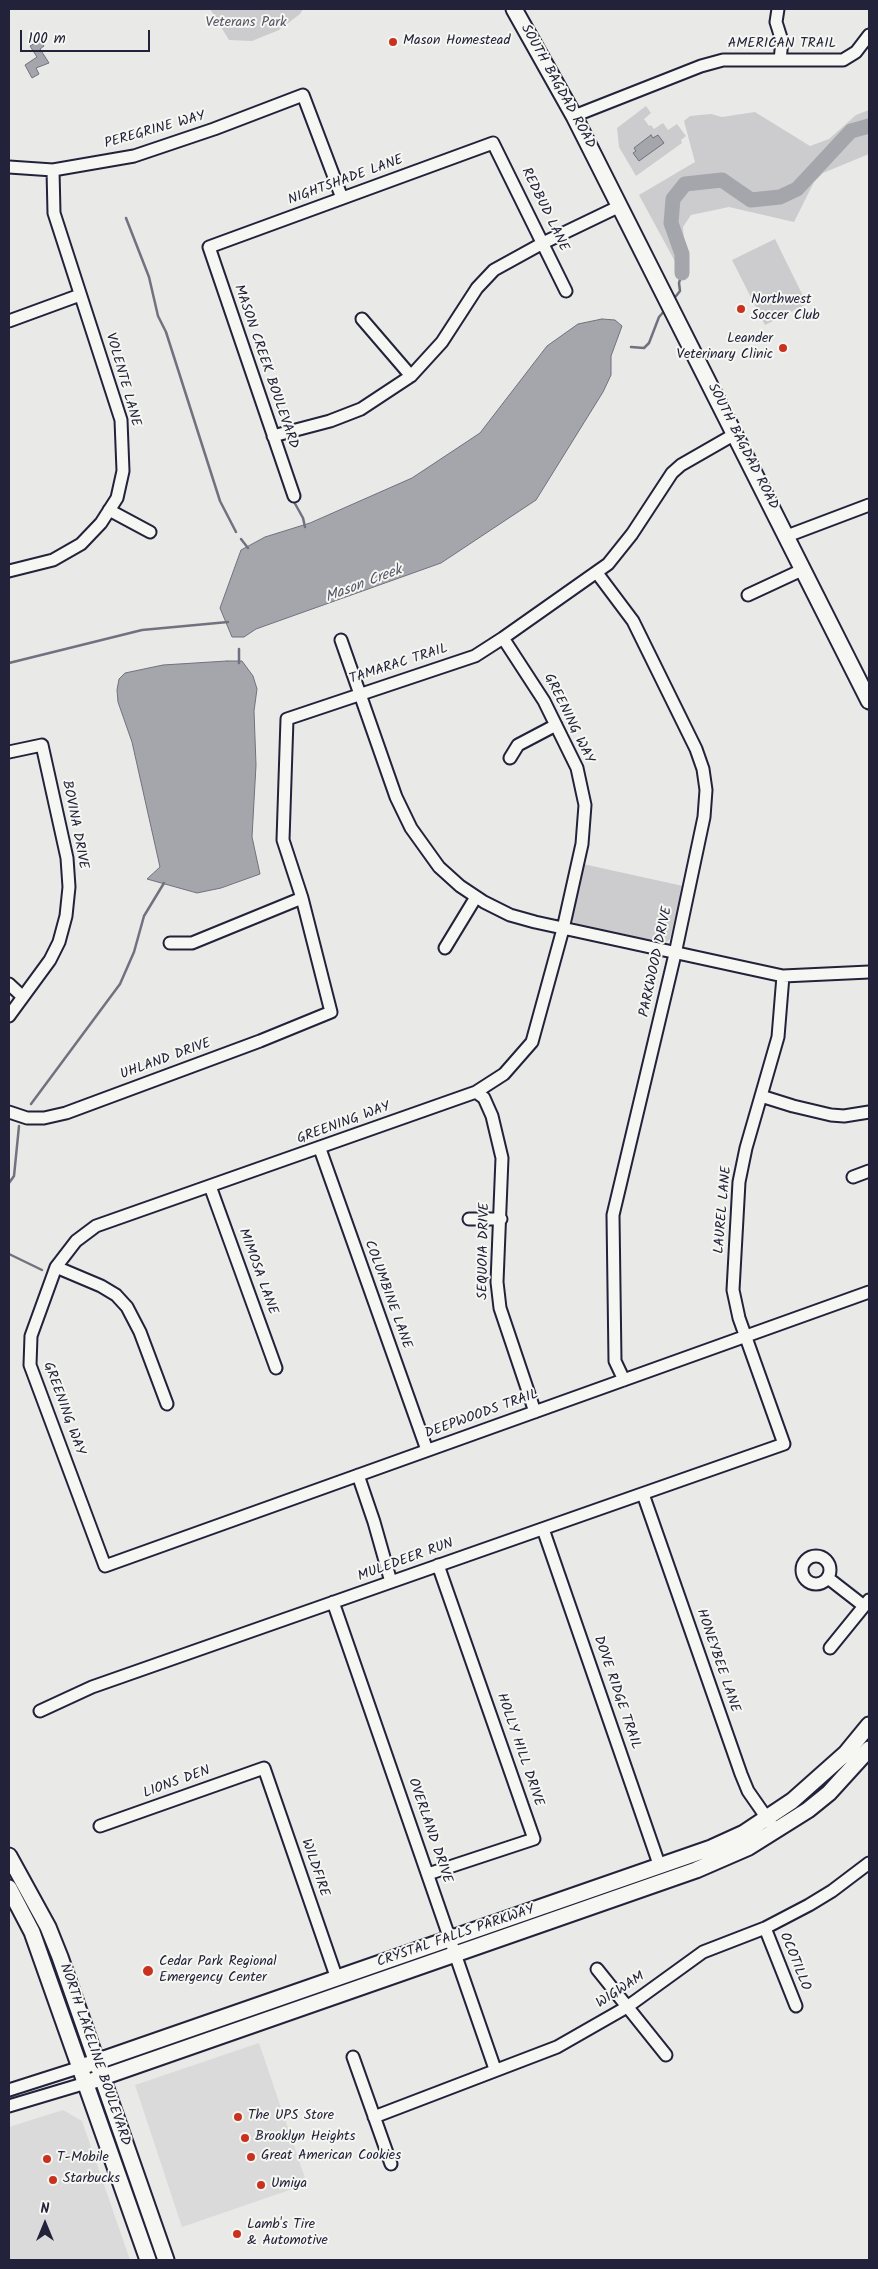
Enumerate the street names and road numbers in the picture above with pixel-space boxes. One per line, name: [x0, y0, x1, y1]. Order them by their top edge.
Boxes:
street label: SOUTH BAGDAD ROAD: [516, 22, 598, 152]
street label: AMERICAN TRAIL: [728, 37, 836, 53]
street label: PEREGRINE WAY: [103, 109, 207, 153]
street label: NIGHTSHADE LANE: [286, 152, 406, 210]
street label: REDBUD LANE: [516, 165, 572, 255]
street label: MASON CREEK BOULEVARD: [229, 283, 301, 451]
street label: VOLENTE LANE: [101, 331, 143, 429]
street label: SOUTH BAGDAD ROAD: [703, 381, 781, 513]
street label: TAMARAC TRAIL: [348, 641, 450, 689]
street label: GREENING WAY: [539, 671, 597, 767]
street label: BOVINA DRIVE: [57, 779, 91, 871]
street label: PARKWOOD DRIVE: [637, 905, 677, 1019]
street label: UHLAND DRIVE: [118, 1036, 214, 1084]
street label: GREENING WAY: [295, 1099, 393, 1149]
street label: LAUREL LANE: [712, 1165, 736, 1255]
street label: SEQUOIA DRIVE: [476, 1202, 494, 1300]
street label: MIMOSA LANE: [234, 1227, 280, 1317]
street label: COLUMBINE LANE: [360, 1238, 414, 1352]
street label: GREENING WAY: [38, 1360, 88, 1458]
street label: DEEPWOODS TRAIL: [423, 1387, 541, 1443]
street label: MULEDEER RUN: [356, 1536, 456, 1586]
street label: HONEYBEE LANE: [691, 1607, 743, 1715]
street label: DOVE RIDGE TRAIL: [589, 1634, 643, 1752]
street label: HOLLY HILL DRIVE: [492, 1691, 546, 1809]
street label: LIONS DEN: [141, 1763, 213, 1803]
street label: OVERLAND DRIVE: [403, 1776, 455, 1886]
street label: WILDFIRE: [296, 1837, 332, 1899]
street label: CRYSTAL FALLS PARKWAY: [375, 1902, 537, 1972]
street label: OCOTILLO: [775, 1930, 813, 1994]
street label: NORTH LAKELINE BOULEVARD: [55, 1962, 133, 2148]
street label: WIGWAM: [594, 1969, 648, 2013]

